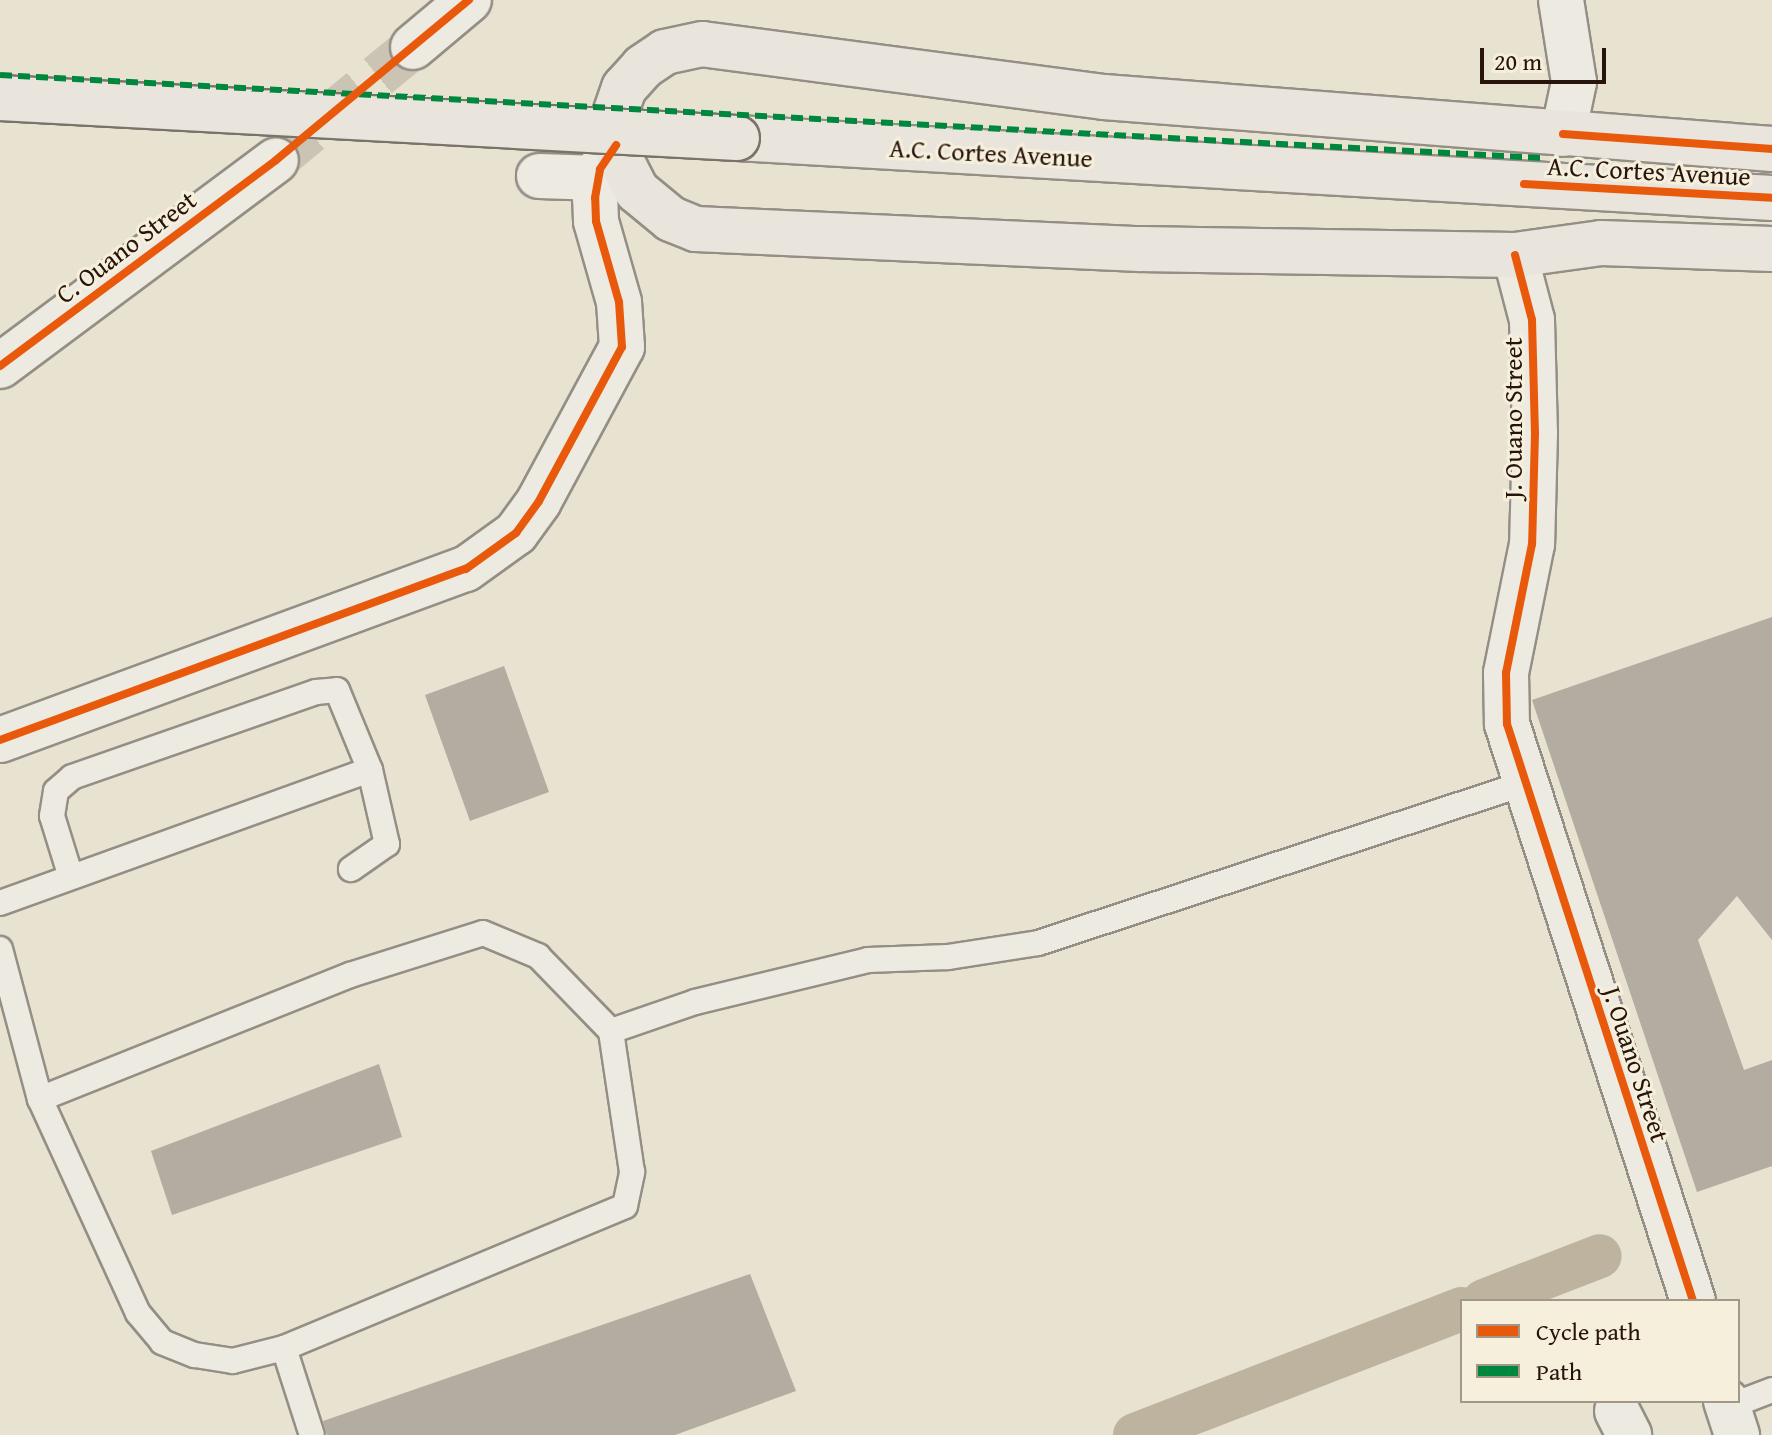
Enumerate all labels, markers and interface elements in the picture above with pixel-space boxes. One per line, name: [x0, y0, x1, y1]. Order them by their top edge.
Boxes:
scale bar: [1484, 32, 1610, 82]
text: 20 m: [1494, 44, 1542, 79]
street label: A.C. Cortes Avenue: [888, 132, 1094, 174]
street label: A.C. Cortes Avenue: [1546, 150, 1752, 192]
street label: C. Ouano Street: [50, 184, 202, 310]
street label: J. Ouano Street: [1497, 337, 1529, 499]
street label: J. Ouano Street: [1596, 982, 1676, 1146]
legend: [1460, 1299, 1740, 1403]
text: Cycle path: [1536, 1314, 1641, 1349]
text: Path: [1536, 1354, 1582, 1389]

